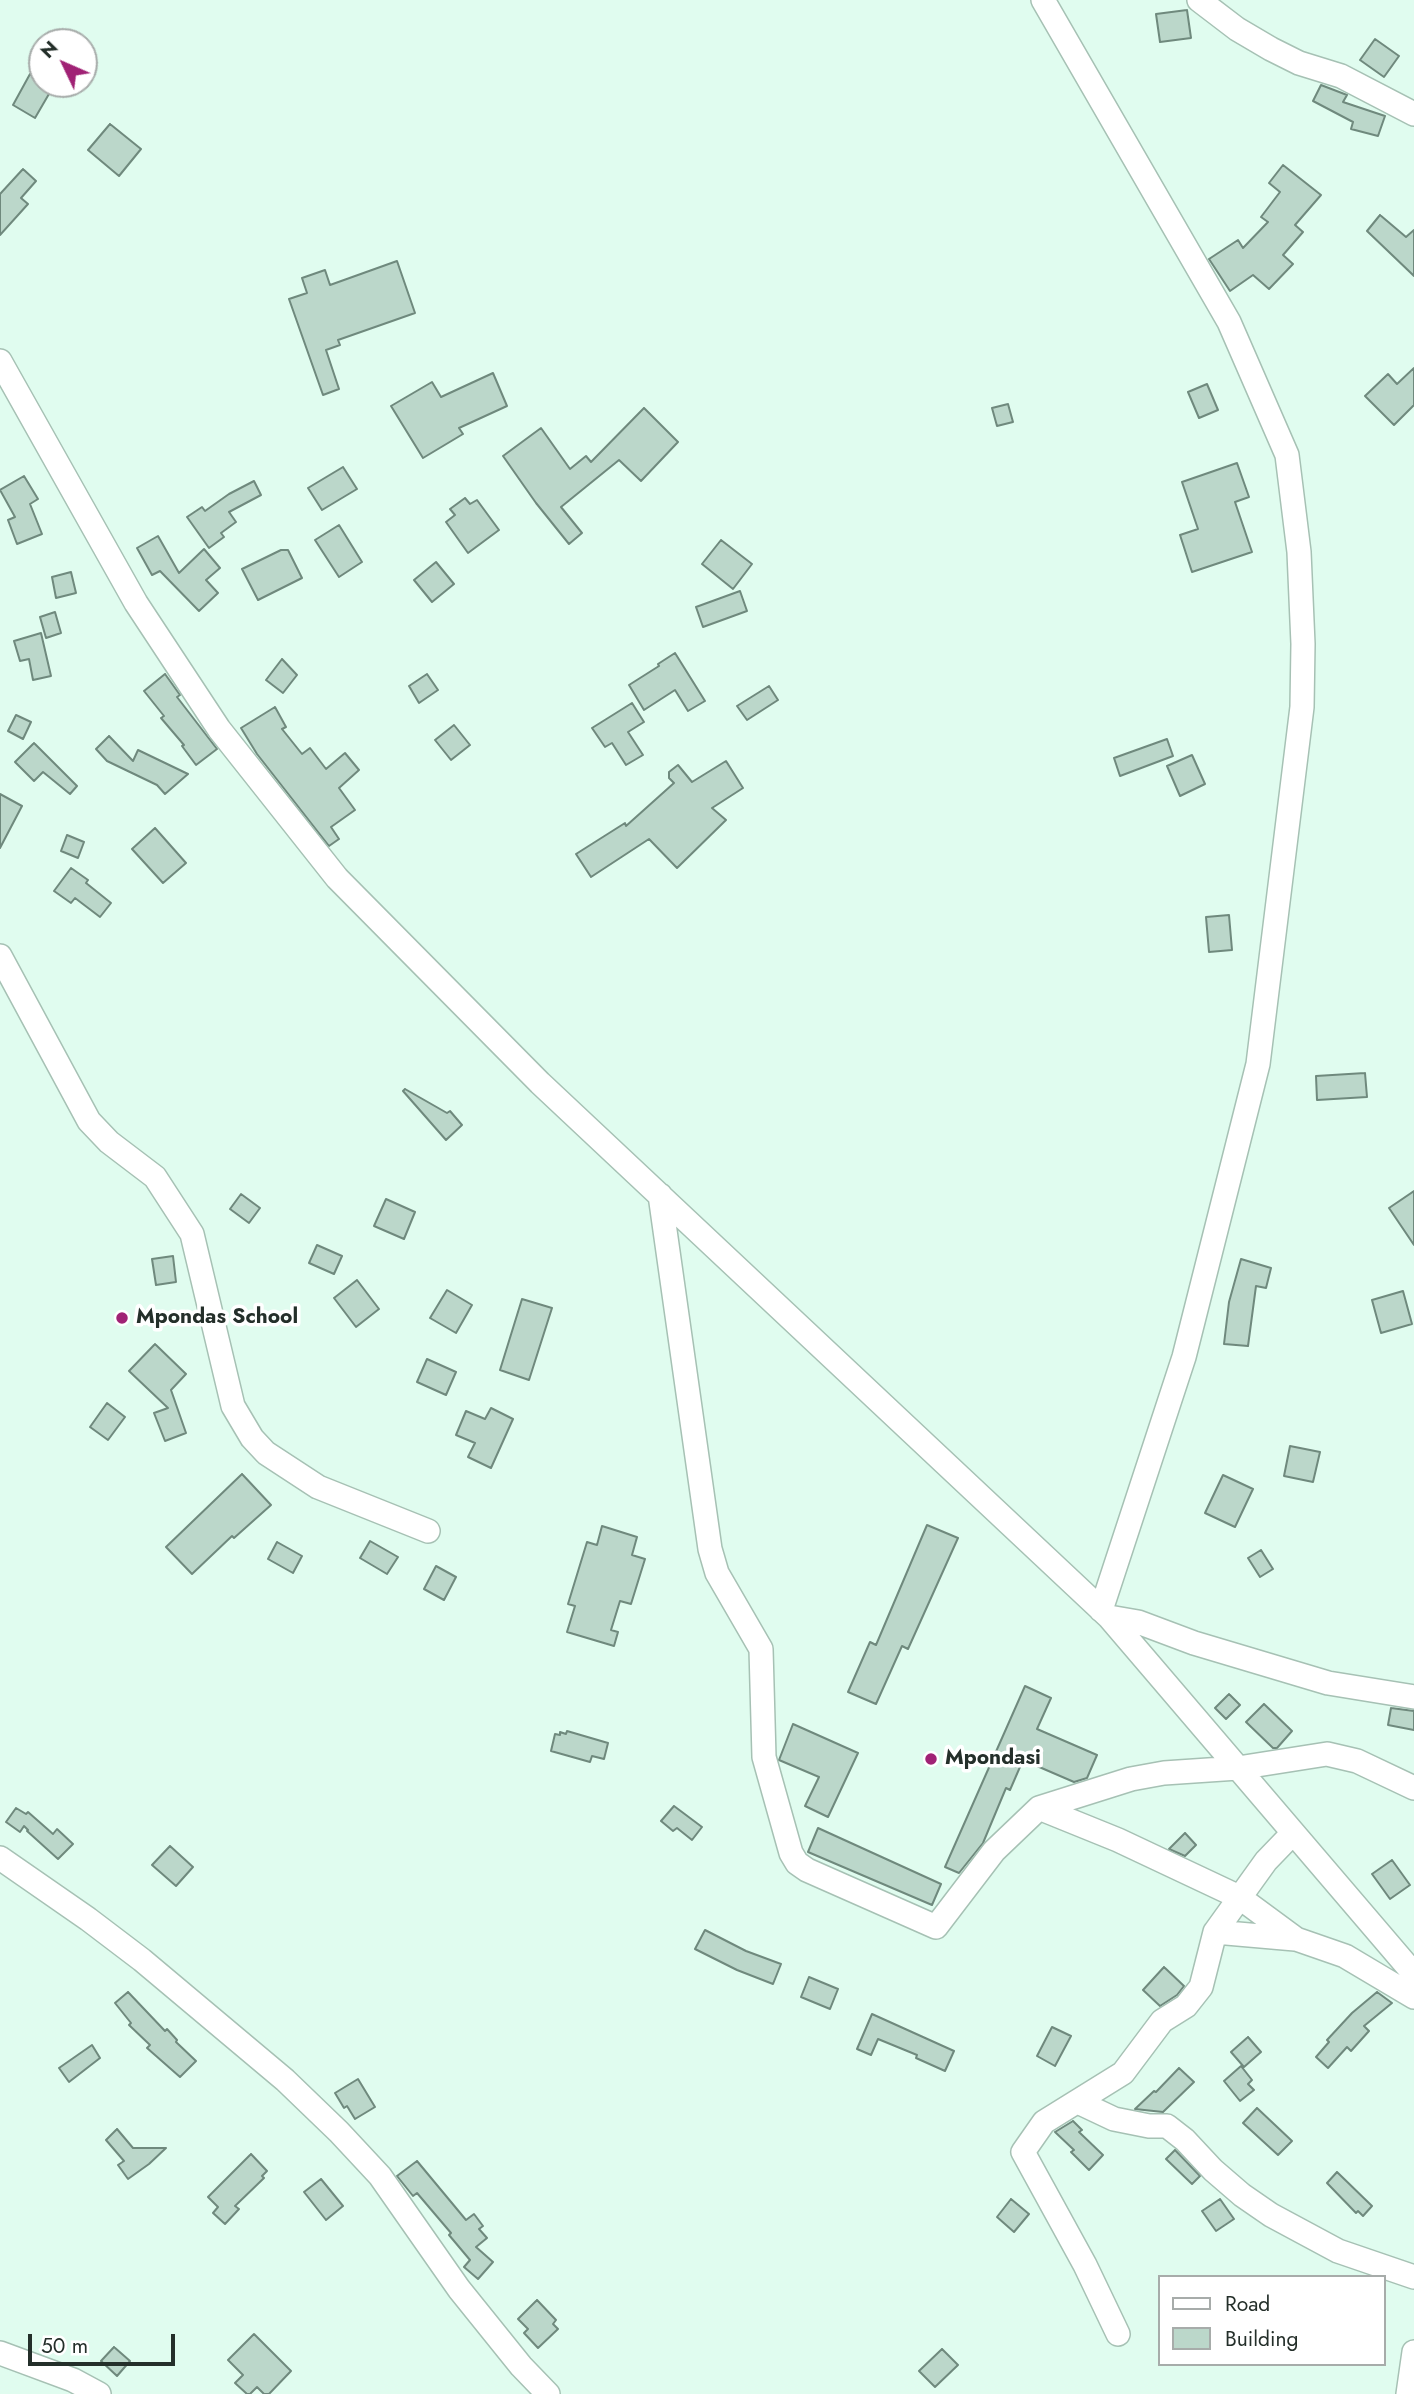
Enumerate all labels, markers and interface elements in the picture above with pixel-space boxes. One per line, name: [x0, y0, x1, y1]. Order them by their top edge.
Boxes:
north arrow: [28, 28, 98, 98]
text: N: [34, 35, 64, 64]
place label: Mpondas School: [136, 1305, 298, 1331]
marker: Mpondas School: [114, 1310, 130, 1326]
place label: Mpondasi: [945, 1746, 1041, 1772]
marker: Mpondasi: [923, 1751, 939, 1767]
legend: [1158, 2275, 1386, 2366]
text: Road: [1225, 2289, 1270, 2319]
scale bar: [32, 2320, 178, 2364]
text: Building: [1225, 2324, 1298, 2354]
text: 50 m: [41, 2331, 88, 2361]

